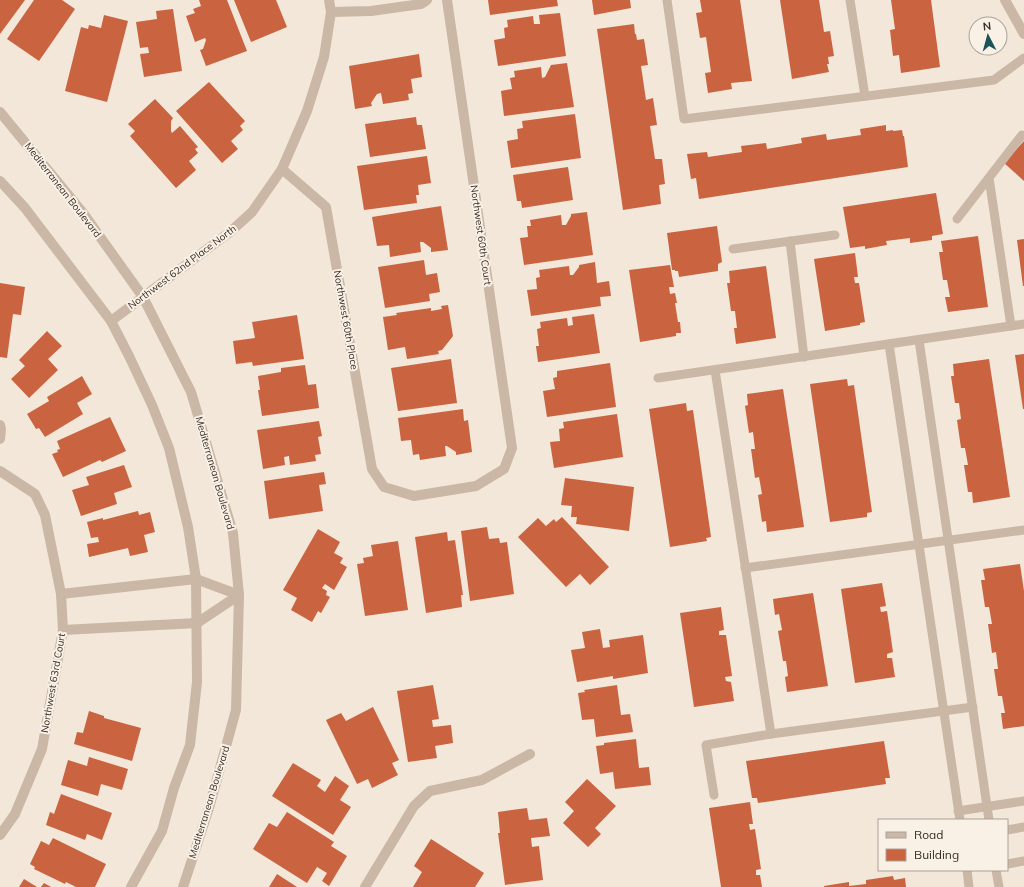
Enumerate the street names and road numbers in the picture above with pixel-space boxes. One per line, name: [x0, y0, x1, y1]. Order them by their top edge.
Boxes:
street label: Mediterranean Boulevard: [22, 140, 104, 240]
street label: Northwest 60th Court: [468, 184, 495, 286]
street label: Northwest 62nd Place North: [125, 222, 239, 312]
street label: Northwest 60th Place: [331, 269, 361, 371]
street label: Mediterranean Boulevard: [193, 415, 237, 531]
street label: Northwest 63rd Court: [38, 632, 68, 734]
street label: Mediterranean Boulevard: [186, 744, 232, 860]

